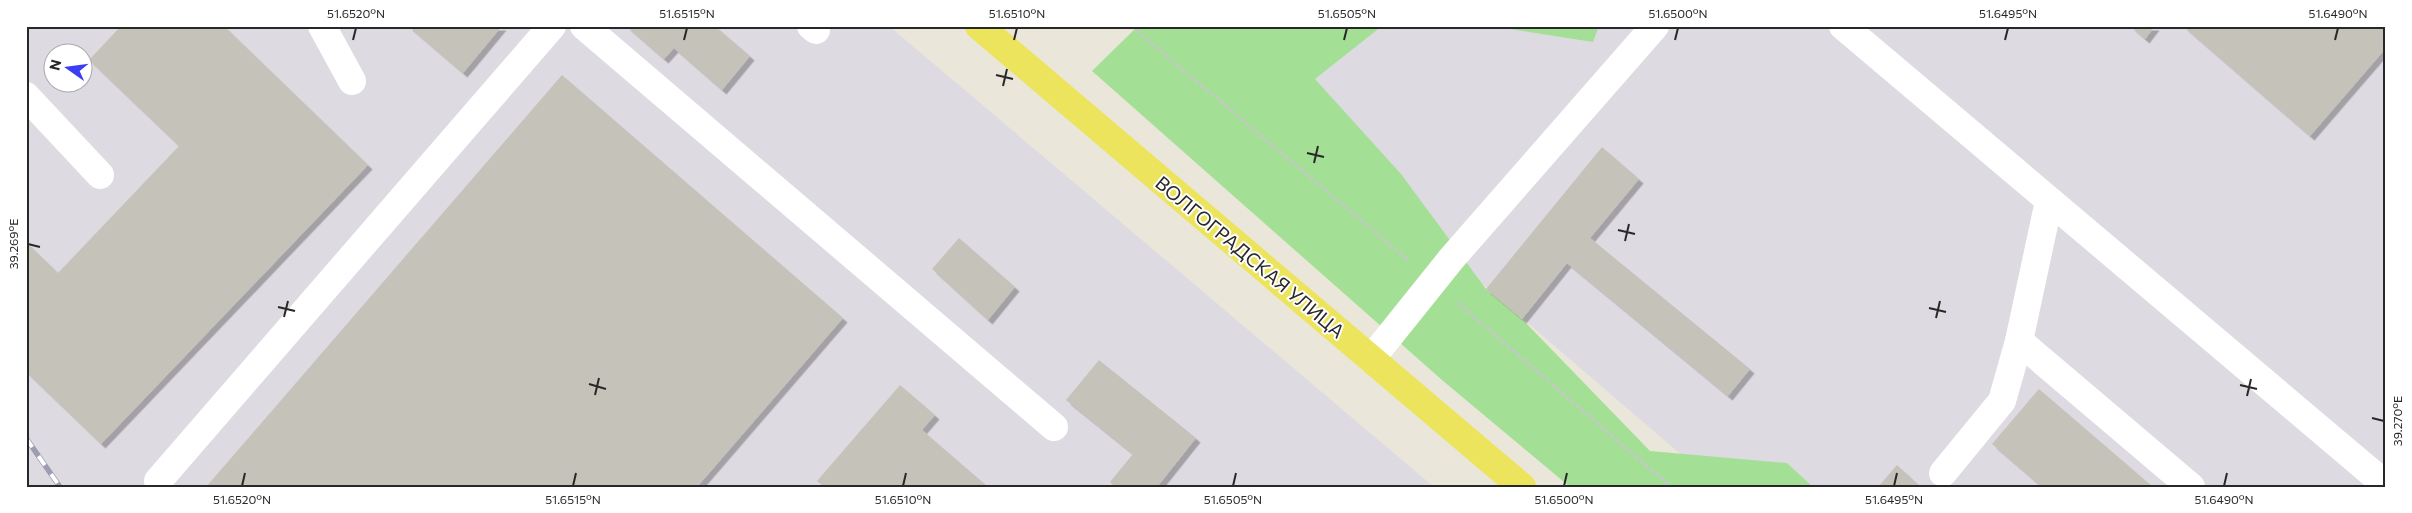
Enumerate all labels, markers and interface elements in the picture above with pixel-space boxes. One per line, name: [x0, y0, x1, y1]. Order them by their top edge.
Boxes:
text: 51.6520°N: [327, 6, 385, 20]
text: 51.6515°N: [659, 6, 715, 20]
text: 51.6510°N: [989, 6, 1045, 20]
text: 51.6505°N: [1318, 6, 1376, 20]
text: 51.6500°N: [1648, 6, 1708, 20]
text: 51.6495°N: [1979, 6, 2037, 20]
text: 51.6490°N: [2309, 6, 2367, 20]
north arrow: [42, 42, 92, 92]
text: N: [45, 58, 64, 72]
street label: ВОЛГОГРАДСКАЯ УЛИЦА: [1151, 171, 1350, 342]
text: 39.269°E: [6, 219, 20, 269]
text: 39.270°E: [2390, 396, 2404, 446]
text: 51.6520°N: [213, 492, 271, 506]
text: 51.6515°N: [545, 492, 601, 506]
text: 51.6510°N: [875, 492, 931, 506]
text: 51.6505°N: [1204, 492, 1262, 506]
text: 51.6500°N: [1534, 492, 1594, 506]
text: 51.6495°N: [1865, 492, 1923, 506]
text: 51.6490°N: [2195, 492, 2253, 506]

